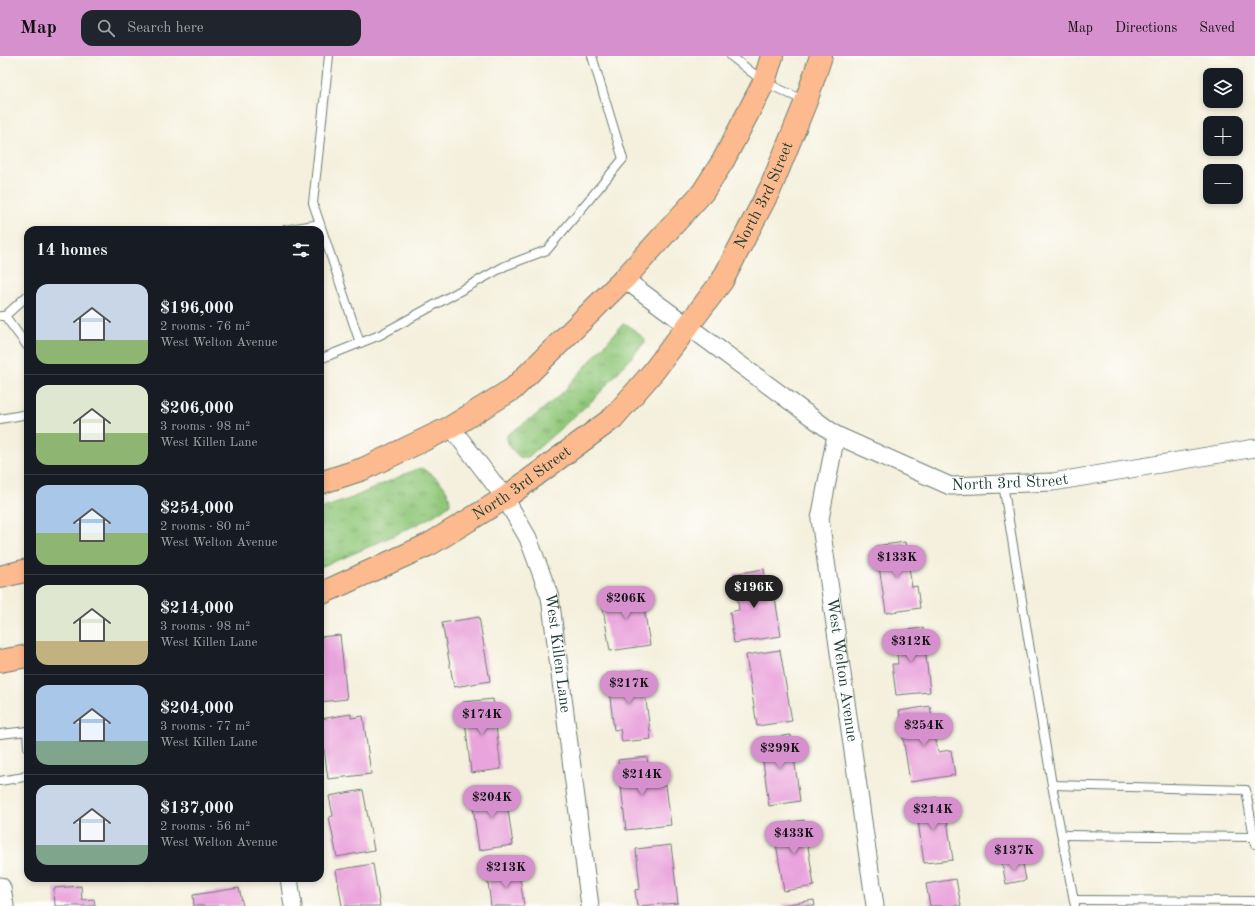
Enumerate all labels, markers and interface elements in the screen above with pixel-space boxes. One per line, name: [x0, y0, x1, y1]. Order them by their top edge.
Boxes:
search box: [81, 10, 361, 46]
icon: search: [95, 17, 117, 39]
text: Map: [20, 19, 57, 38]
text: Search here: [127, 21, 204, 36]
text: Map: [1067, 21, 1093, 35]
text: Directions: [1115, 21, 1177, 35]
text: Saved: [1199, 21, 1235, 35]
map controls: [1203, 68, 1243, 204]
button: layers: [1203, 68, 1243, 108]
button: +: [1203, 116, 1243, 156]
street label: North 3rd Street: [732, 139, 797, 252]
button: −: [1203, 164, 1243, 204]
icon: filters: [290, 239, 312, 261]
text: 14 homes: [36, 242, 108, 259]
icon: home: [68, 300, 116, 348]
text: $196,000: [160, 300, 234, 317]
text: 2 rooms · 76 m²: [160, 320, 250, 333]
text: West Welton Avenue: [160, 336, 278, 349]
text: $206,000: [160, 400, 234, 417]
icon: home: [68, 401, 116, 449]
text: 3 rooms · 98 m²: [160, 420, 250, 433]
text: West Killen Lane: [160, 436, 258, 449]
street label: North 3rd Street: [470, 443, 575, 524]
street label: North 3rd Street: [951, 472, 1070, 494]
text: $254,000: [160, 500, 234, 517]
icon: home: [68, 501, 116, 549]
text: 2 rooms · 80 m²: [160, 520, 250, 533]
text: West Welton Avenue: [160, 536, 278, 549]
pin: $133K: [869, 545, 925, 579]
text: $133K: [877, 551, 917, 564]
pin: $196K: [726, 575, 782, 609]
text: $196K: [734, 581, 774, 594]
pin: $206K: [598, 586, 654, 620]
text: $206K: [606, 592, 646, 605]
street label: West Killen Lane: [542, 593, 573, 714]
street label: West Welton Avenue: [823, 597, 860, 743]
text: $214,000: [160, 600, 234, 617]
icon: home: [68, 601, 116, 649]
text: 3 rooms · 98 m²: [160, 620, 250, 633]
pin: $312K: [883, 629, 939, 663]
text: $312K: [891, 635, 931, 648]
text: West Killen Lane: [160, 636, 258, 649]
pin: $217K: [601, 671, 657, 705]
text: $217K: [609, 677, 649, 690]
text: $204,000: [160, 700, 234, 717]
icon: home: [68, 701, 116, 749]
pin: $174K: [454, 702, 510, 736]
text: $174K: [462, 708, 502, 721]
pin: $254K: [896, 713, 952, 747]
text: $254K: [904, 719, 944, 732]
text: 3 rooms · 77 m²: [160, 720, 250, 733]
text: West Killen Lane: [160, 736, 258, 749]
pin: $299K: [752, 736, 808, 770]
text: $299K: [760, 742, 800, 755]
pin: $214K: [614, 762, 670, 796]
text: $214K: [622, 768, 662, 781]
pin: $204K: [464, 785, 520, 819]
text: $204K: [472, 791, 512, 804]
pin: $214K: [905, 797, 961, 831]
text: $137,000: [160, 800, 234, 817]
icon: home: [68, 801, 116, 849]
text: $214K: [913, 803, 953, 816]
text: 2 rooms · 56 m²: [160, 820, 250, 833]
pin: $433K: [766, 821, 822, 855]
text: $433K: [774, 827, 814, 840]
text: West Welton Avenue: [160, 836, 278, 849]
pin: $137K: [986, 838, 1042, 872]
text: $137K: [994, 844, 1034, 857]
pin: $213K: [478, 855, 534, 889]
text: $213K: [486, 861, 526, 874]

